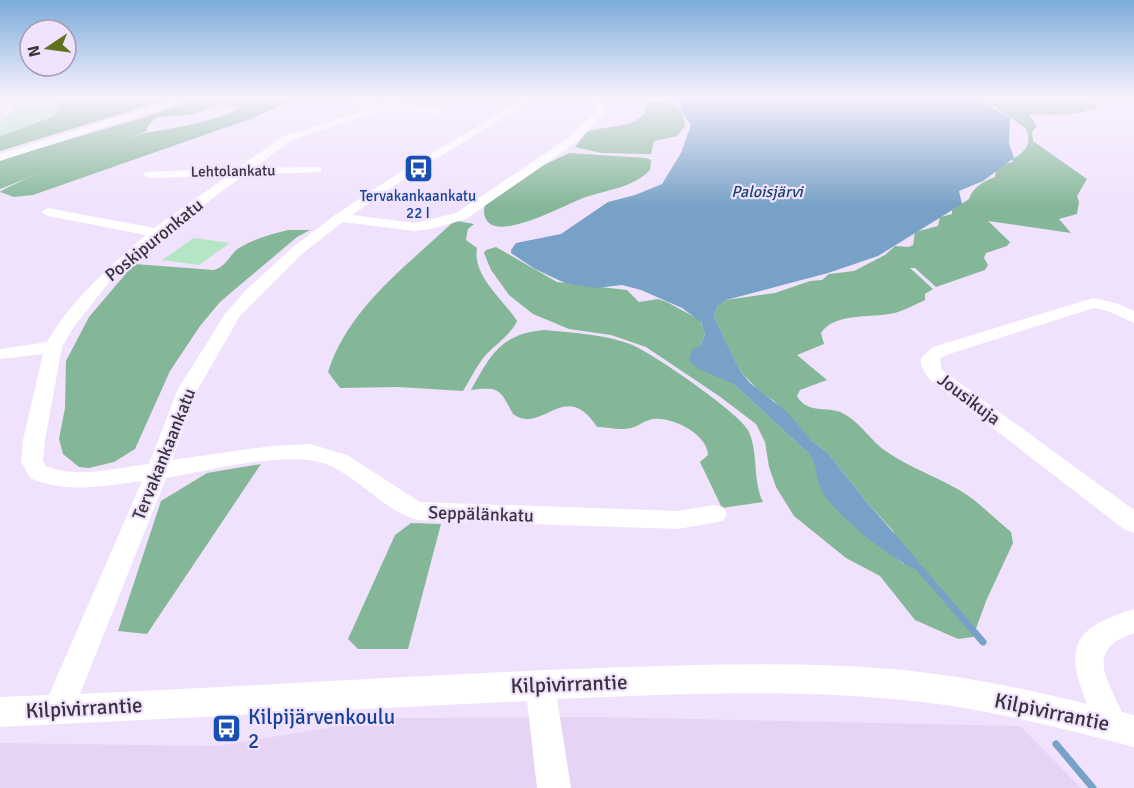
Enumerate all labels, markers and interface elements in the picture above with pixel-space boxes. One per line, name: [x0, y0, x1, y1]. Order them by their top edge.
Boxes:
north arrow: [18, 18, 78, 78]
text: N: [23, 43, 45, 59]
bus stop icon: Tervakankaankatu 22 I: [402, 153, 434, 185]
street label: Lehtolankatu: [191, 161, 275, 181]
water label: Paloisjärvi: [731, 182, 804, 202]
place label: Tervakankaankatu 22 I: [360, 187, 476, 222]
street label: Poskipuronkatu: [101, 194, 207, 286]
street label: Jousikuja: [933, 368, 1005, 430]
street label: Tervakankaankatu: [128, 385, 200, 523]
street label: Seppälänkatu: [428, 501, 534, 527]
street label: Kilpivirrantie: [510, 669, 628, 699]
street label: Kilpivirrantie: [992, 687, 1112, 737]
street label: Kilpivirrantie: [25, 692, 143, 724]
place label: Kilpijärvenkoulu 2: [248, 704, 395, 754]
bus stop icon: Kilpijärvenkoulu 2: [211, 713, 243, 745]

